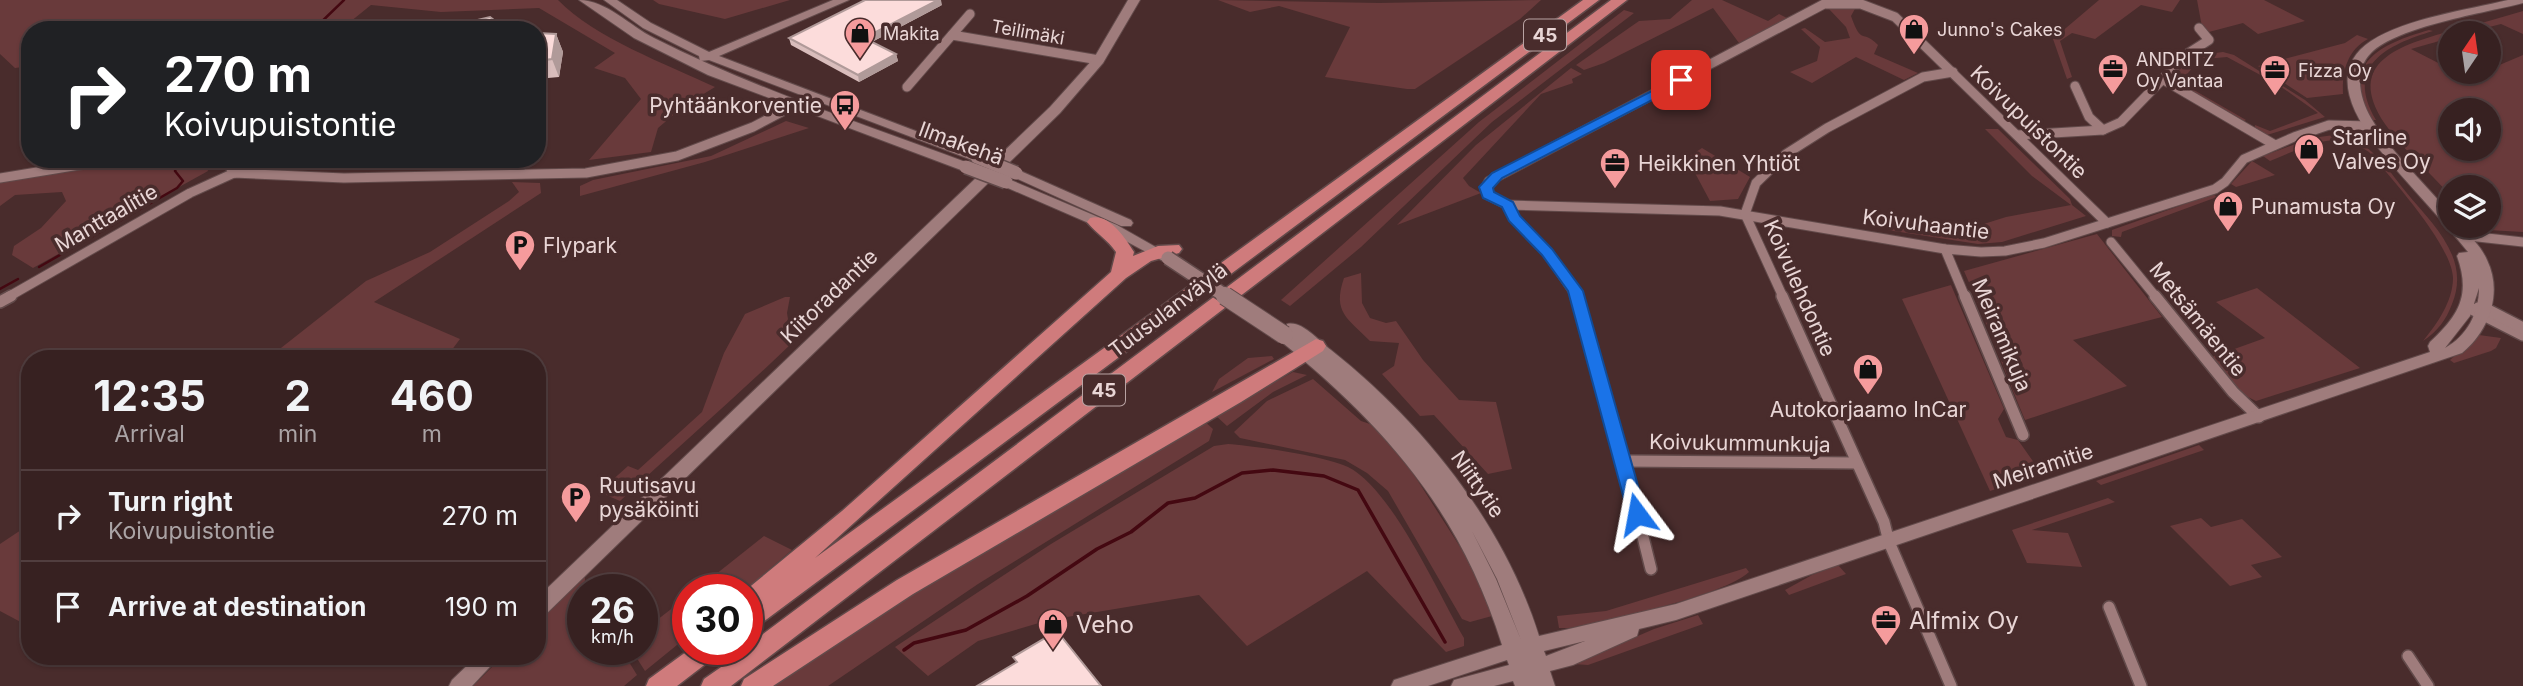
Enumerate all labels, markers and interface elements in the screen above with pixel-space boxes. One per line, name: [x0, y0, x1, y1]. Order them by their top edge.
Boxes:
shop icon: Junno's Cakes: [1897, 12, 1931, 56]
street label: Teilimäki: [990, 15, 1066, 49]
shop icon: Makita: [843, 16, 877, 60]
place label: Junno's Cakes: [1937, 19, 2062, 40]
road number: 45: [1524, 20, 1566, 50]
north arrow: [2438, 21, 2501, 84]
map controls: [2438, 21, 2501, 238]
place label: Makita: [883, 23, 940, 44]
text: 270 m: [164, 45, 312, 104]
icon: right: [49, 49, 140, 140]
place label: ANDRITZ Oy Vantaa: [2136, 49, 2223, 91]
pin: [1651, 50, 1711, 110]
office icon: ANDRITZ Oy Vantaa: [2096, 52, 2130, 96]
office icon: Fizza Oy: [2258, 53, 2292, 97]
street label: Koivupuistontie: [1965, 60, 2093, 184]
place label: Fizza Oy: [2298, 60, 2372, 81]
icon: arrive: [1662, 61, 1700, 99]
bus stop icon: Pyhtäänkorventie: [828, 88, 862, 132]
place label: Pyhtäänkorventie: [649, 93, 822, 118]
button: sound: [2438, 98, 2501, 161]
text: Koivupuistontie: [164, 105, 396, 144]
street label: Ilmakehä: [915, 116, 1007, 170]
place label: Starline Valves Oy: [2332, 125, 2431, 174]
shop icon: Starline Valves Oy: [2292, 132, 2326, 176]
office icon: Heikkinen Yhtiöt: [1598, 146, 1632, 190]
place label: Heikkinen Yhtiöt: [1638, 151, 1800, 176]
button: layers: [2438, 175, 2501, 238]
street label: Manttaalitie: [50, 179, 162, 257]
shop icon: Punamusta Oy: [2211, 189, 2245, 233]
place label: Punamusta Oy: [2251, 194, 2396, 219]
street label: Koivuhaantie: [1861, 204, 1991, 244]
street label: Koivulehdontie: [1759, 216, 1841, 360]
parking icon: Flypark: [503, 228, 537, 272]
place label: Flypark: [543, 233, 617, 258]
street label: Kiitoradantie: [775, 244, 883, 348]
street label: Tuusulanväylä: [1104, 257, 1232, 363]
street label: Metsämäentie: [2144, 257, 2252, 381]
street label: Meiramikuja: [1967, 275, 2037, 395]
shop icon: Autokorjaamo InCar: [1851, 352, 1885, 396]
text: 12:35: [93, 370, 206, 421]
text: 2: [285, 370, 311, 421]
text: 460: [390, 370, 474, 421]
road number: 45: [1083, 374, 1125, 406]
place label: Autokorjaamo InCar: [1770, 397, 1966, 422]
text: Arrival: [114, 420, 185, 448]
text: min: [278, 420, 317, 448]
text: m: [422, 420, 442, 448]
street label: Koivukummunkuja: [1649, 429, 1831, 457]
street label: Meiramitie: [1990, 438, 2096, 494]
street label: Niittytie: [1446, 446, 1510, 522]
place label: Ruutisavu pysäköinti: [599, 473, 699, 522]
position arrow: [1600, 477, 1674, 551]
parking icon: Ruutisavu pysäköinti: [559, 480, 593, 524]
text: Turn right: [108, 486, 233, 517]
icon: right: [49, 497, 87, 535]
text: 270 m: [441, 500, 518, 531]
text: Koivupuistontie: [108, 517, 275, 545]
speed limit sign: 30: [672, 574, 763, 665]
icon: arrive: [49, 588, 87, 626]
text: 26: [590, 589, 635, 631]
text: Arrive at destination: [108, 591, 367, 622]
text: 190 m: [445, 591, 518, 622]
office icon: Alfmix Oy: [1869, 603, 1903, 647]
place label: Alfmix Oy: [1909, 606, 2019, 635]
shop icon: Veho: [1036, 607, 1070, 651]
place label: Veho: [1076, 610, 1134, 639]
text: km/h: [591, 626, 634, 647]

